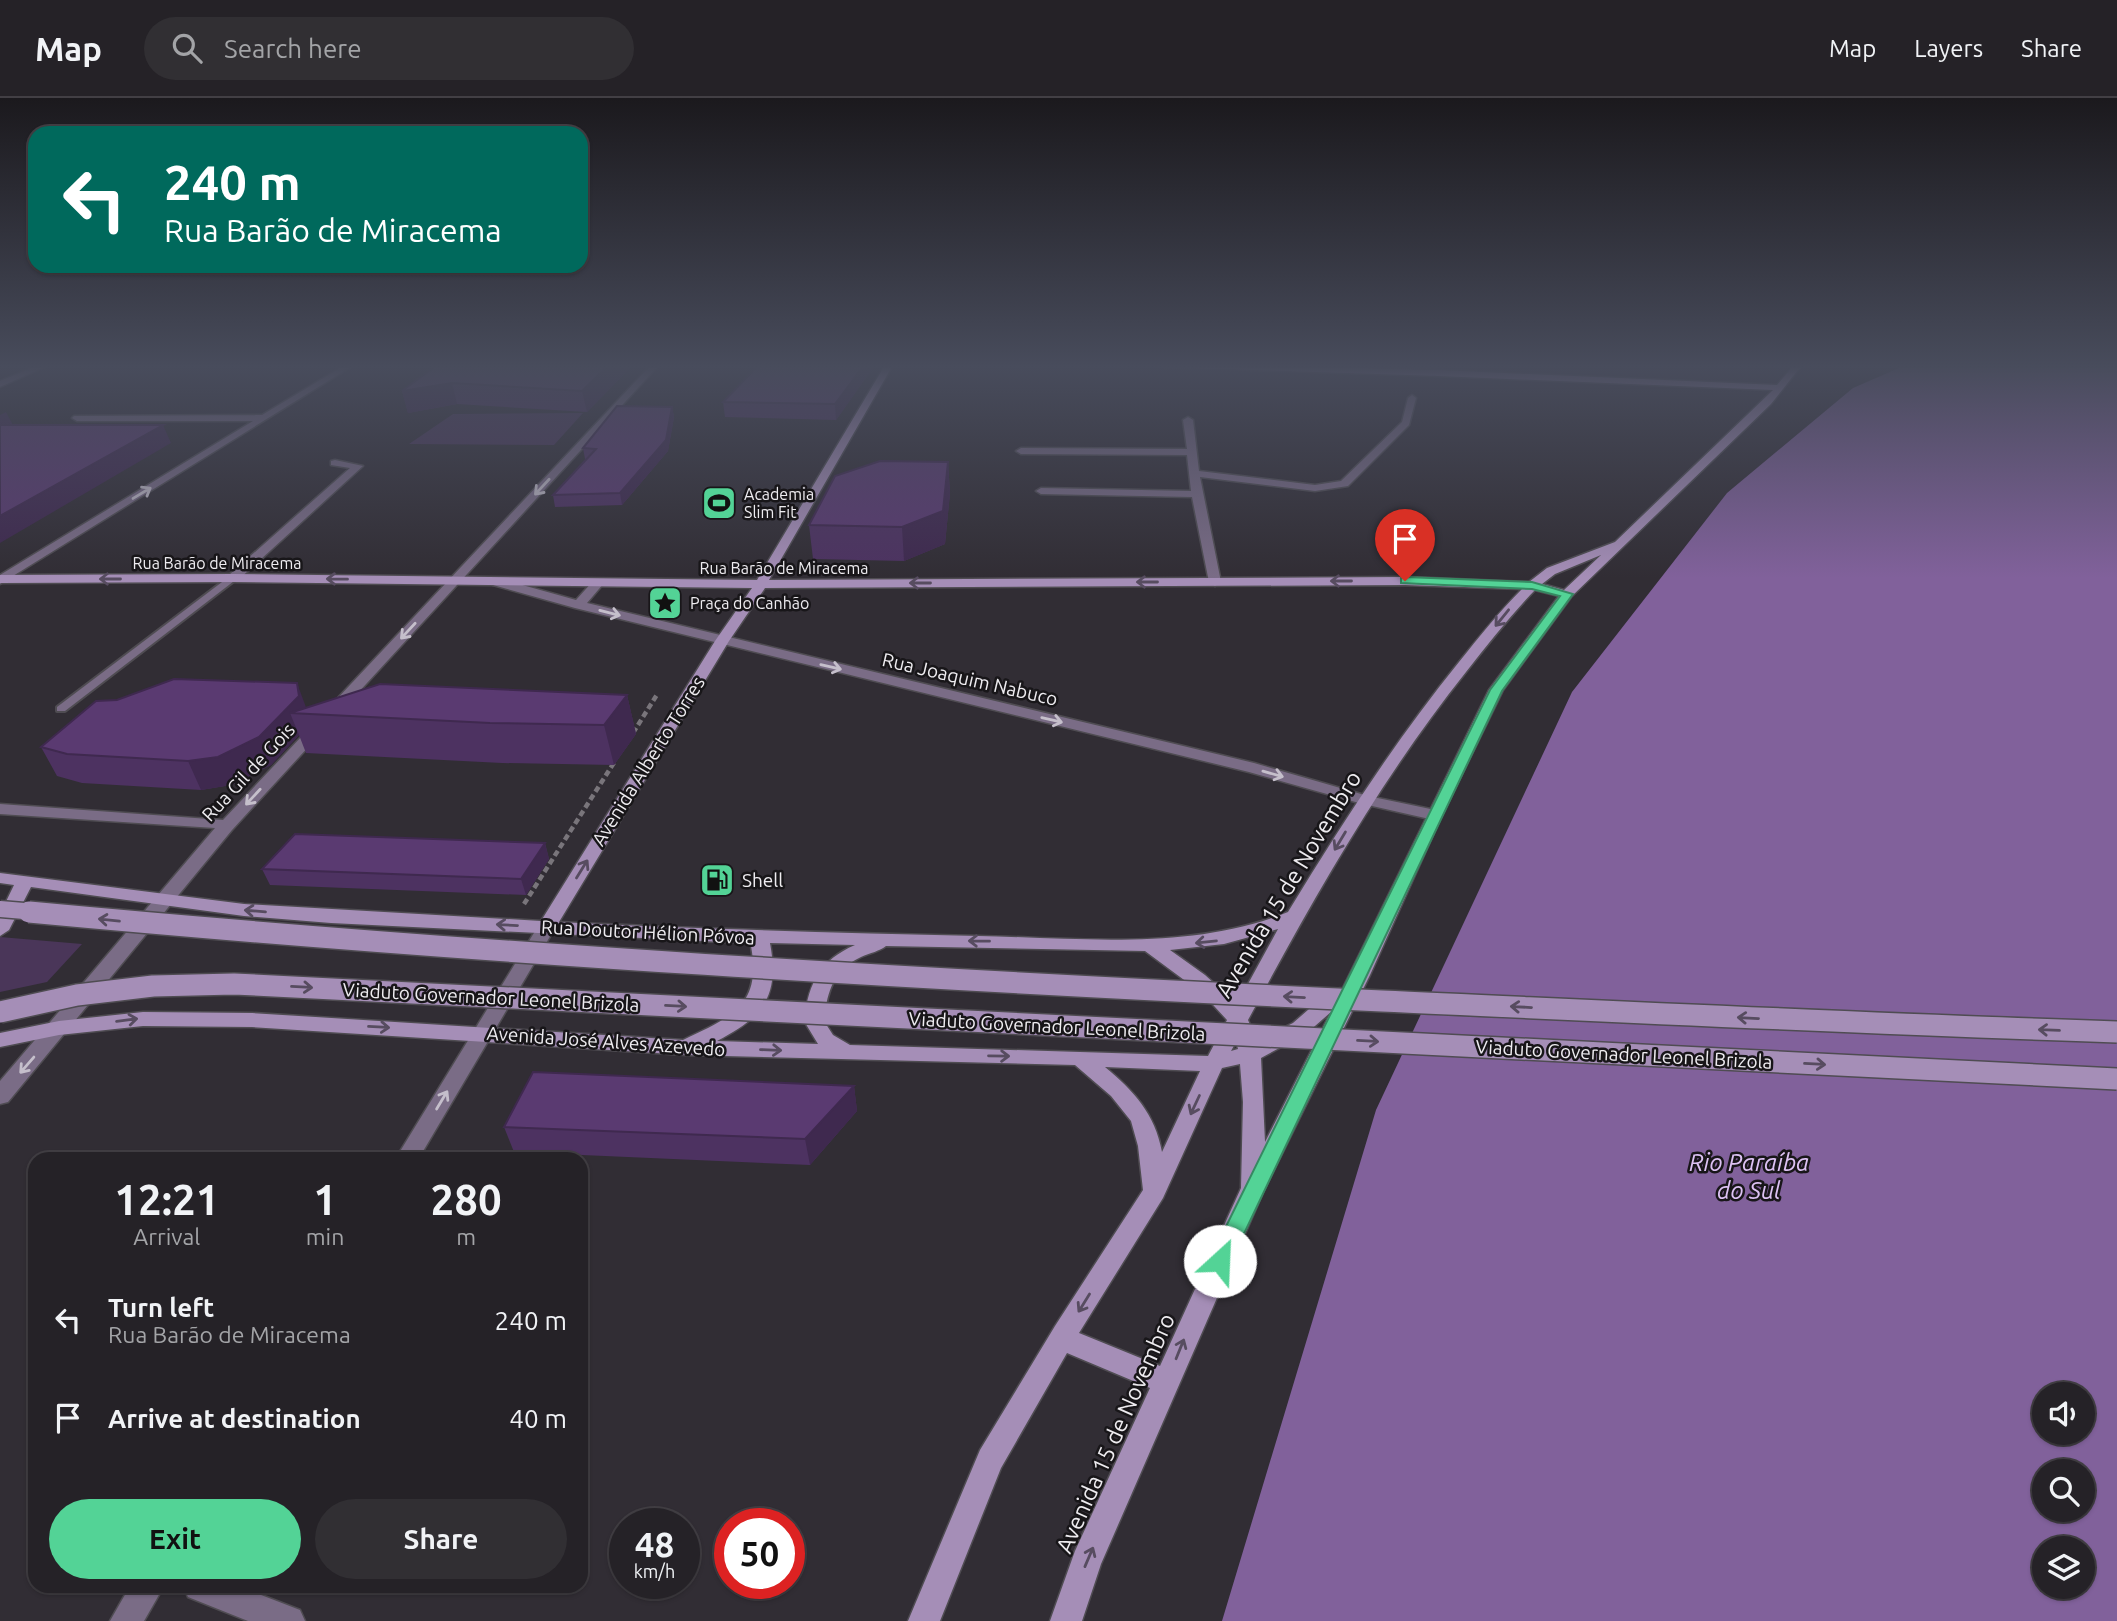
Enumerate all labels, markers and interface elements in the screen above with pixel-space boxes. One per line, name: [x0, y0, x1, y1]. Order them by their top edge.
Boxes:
search box: [144, 17, 634, 80]
icon: search: [168, 29, 206, 67]
text: Map: [35, 30, 102, 67]
text: Search here: [224, 34, 362, 63]
text: Map: [1829, 35, 1876, 62]
text: Layers: [1914, 35, 1983, 62]
text: Share: [2021, 35, 2082, 62]
icon: left: [49, 154, 140, 245]
text: 240 m: [164, 154, 301, 209]
text: Rua Barão de Miracema: [164, 212, 502, 248]
one-way arrow: [534, 478, 550, 496]
sports icon: Academia Slim Fit: [700, 484, 738, 522]
place label: Academia Slim Fit: [744, 485, 814, 521]
one-way arrow: [131, 486, 151, 500]
pin: [1375, 509, 1435, 581]
icon: arrive: [1386, 520, 1424, 558]
street label: Rua Barão de Miracema: [133, 554, 301, 572]
street label: Rua Barão de Miracema: [700, 559, 868, 577]
one-way arrow: [99, 572, 122, 585]
one-way arrow: [326, 572, 349, 586]
one-way arrow: [1330, 574, 1353, 588]
one-way arrow: [1136, 575, 1159, 589]
one-way arrow: [909, 576, 932, 590]
place icon: Praça do Canhão: [646, 584, 684, 622]
place label: Praça do Canhão: [690, 594, 809, 612]
one-way arrow: [598, 607, 621, 620]
one-way arrow: [1495, 608, 1510, 626]
one-way arrow: [400, 622, 416, 640]
street label: Rua Joaquim Nabuco: [880, 648, 1060, 710]
one-way arrow: [819, 661, 842, 674]
street label: Avenida Alberto Torres: [587, 672, 709, 850]
one-way arrow: [1040, 714, 1063, 727]
street label: Rua Gil de Gois: [197, 718, 299, 826]
street label: Avenida 15 de Novembro: [1210, 766, 1366, 1002]
one-way arrow: [1262, 768, 1284, 781]
one-way arrow: [244, 788, 261, 805]
one-way arrow: [1333, 831, 1347, 851]
one-way arrow: [575, 860, 589, 880]
fuel station icon: Shell: [698, 861, 736, 899]
place label: Shell: [742, 869, 783, 891]
one-way arrow: [244, 904, 267, 917]
one-way arrow: [98, 913, 121, 926]
street label: Rua Doutor Hélion Póvoa: [540, 915, 756, 949]
one-way arrow: [496, 919, 519, 932]
one-way arrow: [968, 934, 991, 948]
one-way arrow: [1195, 935, 1218, 948]
street label: Viaduto Governador Leonel Brizola: [342, 978, 640, 1016]
one-way arrow: [290, 981, 313, 994]
one-way arrow: [1282, 990, 1305, 1003]
one-way arrow: [664, 1000, 687, 1013]
one-way arrow: [1510, 1001, 1533, 1014]
street label: Viaduto Governador Leonel Brizola: [908, 1007, 1206, 1045]
one-way arrow: [1737, 1011, 1760, 1024]
one-way arrow: [115, 1014, 138, 1027]
one-way arrow: [367, 1021, 390, 1034]
street label: Avenida José Alves Azevedo: [486, 1022, 726, 1060]
one-way arrow: [2038, 1024, 2061, 1037]
one-way arrow: [1356, 1035, 1379, 1048]
street label: Viaduto Governador Leonel Brizola: [1475, 1035, 1773, 1073]
one-way arrow: [759, 1044, 782, 1057]
one-way arrow: [987, 1049, 1010, 1063]
one-way arrow: [19, 1055, 35, 1073]
one-way arrow: [1804, 1058, 1826, 1071]
one-way arrow: [436, 1091, 450, 1111]
one-way arrow: [1187, 1094, 1200, 1115]
water label: Rio Paraíba do Sul: [1689, 1149, 1809, 1204]
text: 12:21: [114, 1176, 219, 1223]
text: 1: [313, 1176, 337, 1223]
text: 280: [431, 1176, 502, 1223]
text: Arrival: [133, 1224, 200, 1249]
text: min: [306, 1224, 344, 1249]
text: m: [456, 1224, 476, 1249]
position arrow: [1183, 1224, 1257, 1298]
one-way arrow: [1076, 1292, 1090, 1312]
text: Turn left: [108, 1293, 214, 1322]
icon: left: [49, 1301, 87, 1339]
text: 240 m: [495, 1306, 567, 1335]
street label: Avenida 15 de Novembro: [1051, 1309, 1179, 1557]
text: Rua Barão de Miracema: [108, 1322, 351, 1347]
one-way arrow: [1175, 1338, 1188, 1360]
map controls: [2032, 1382, 2095, 1599]
button: sound: [2032, 1382, 2095, 1445]
icon: arrive: [49, 1399, 87, 1437]
text: Arrive at destination: [108, 1404, 361, 1433]
text: 40 m: [509, 1404, 567, 1433]
button: search: [2032, 1459, 2095, 1522]
button: Exit: [49, 1499, 301, 1579]
button: Share: [315, 1499, 567, 1579]
speed limit sign: 50: [714, 1508, 805, 1599]
text: 48: [635, 1524, 674, 1564]
button: layers: [2032, 1536, 2095, 1599]
one-way arrow: [1083, 1547, 1096, 1568]
text: km/h: [634, 1561, 675, 1581]

